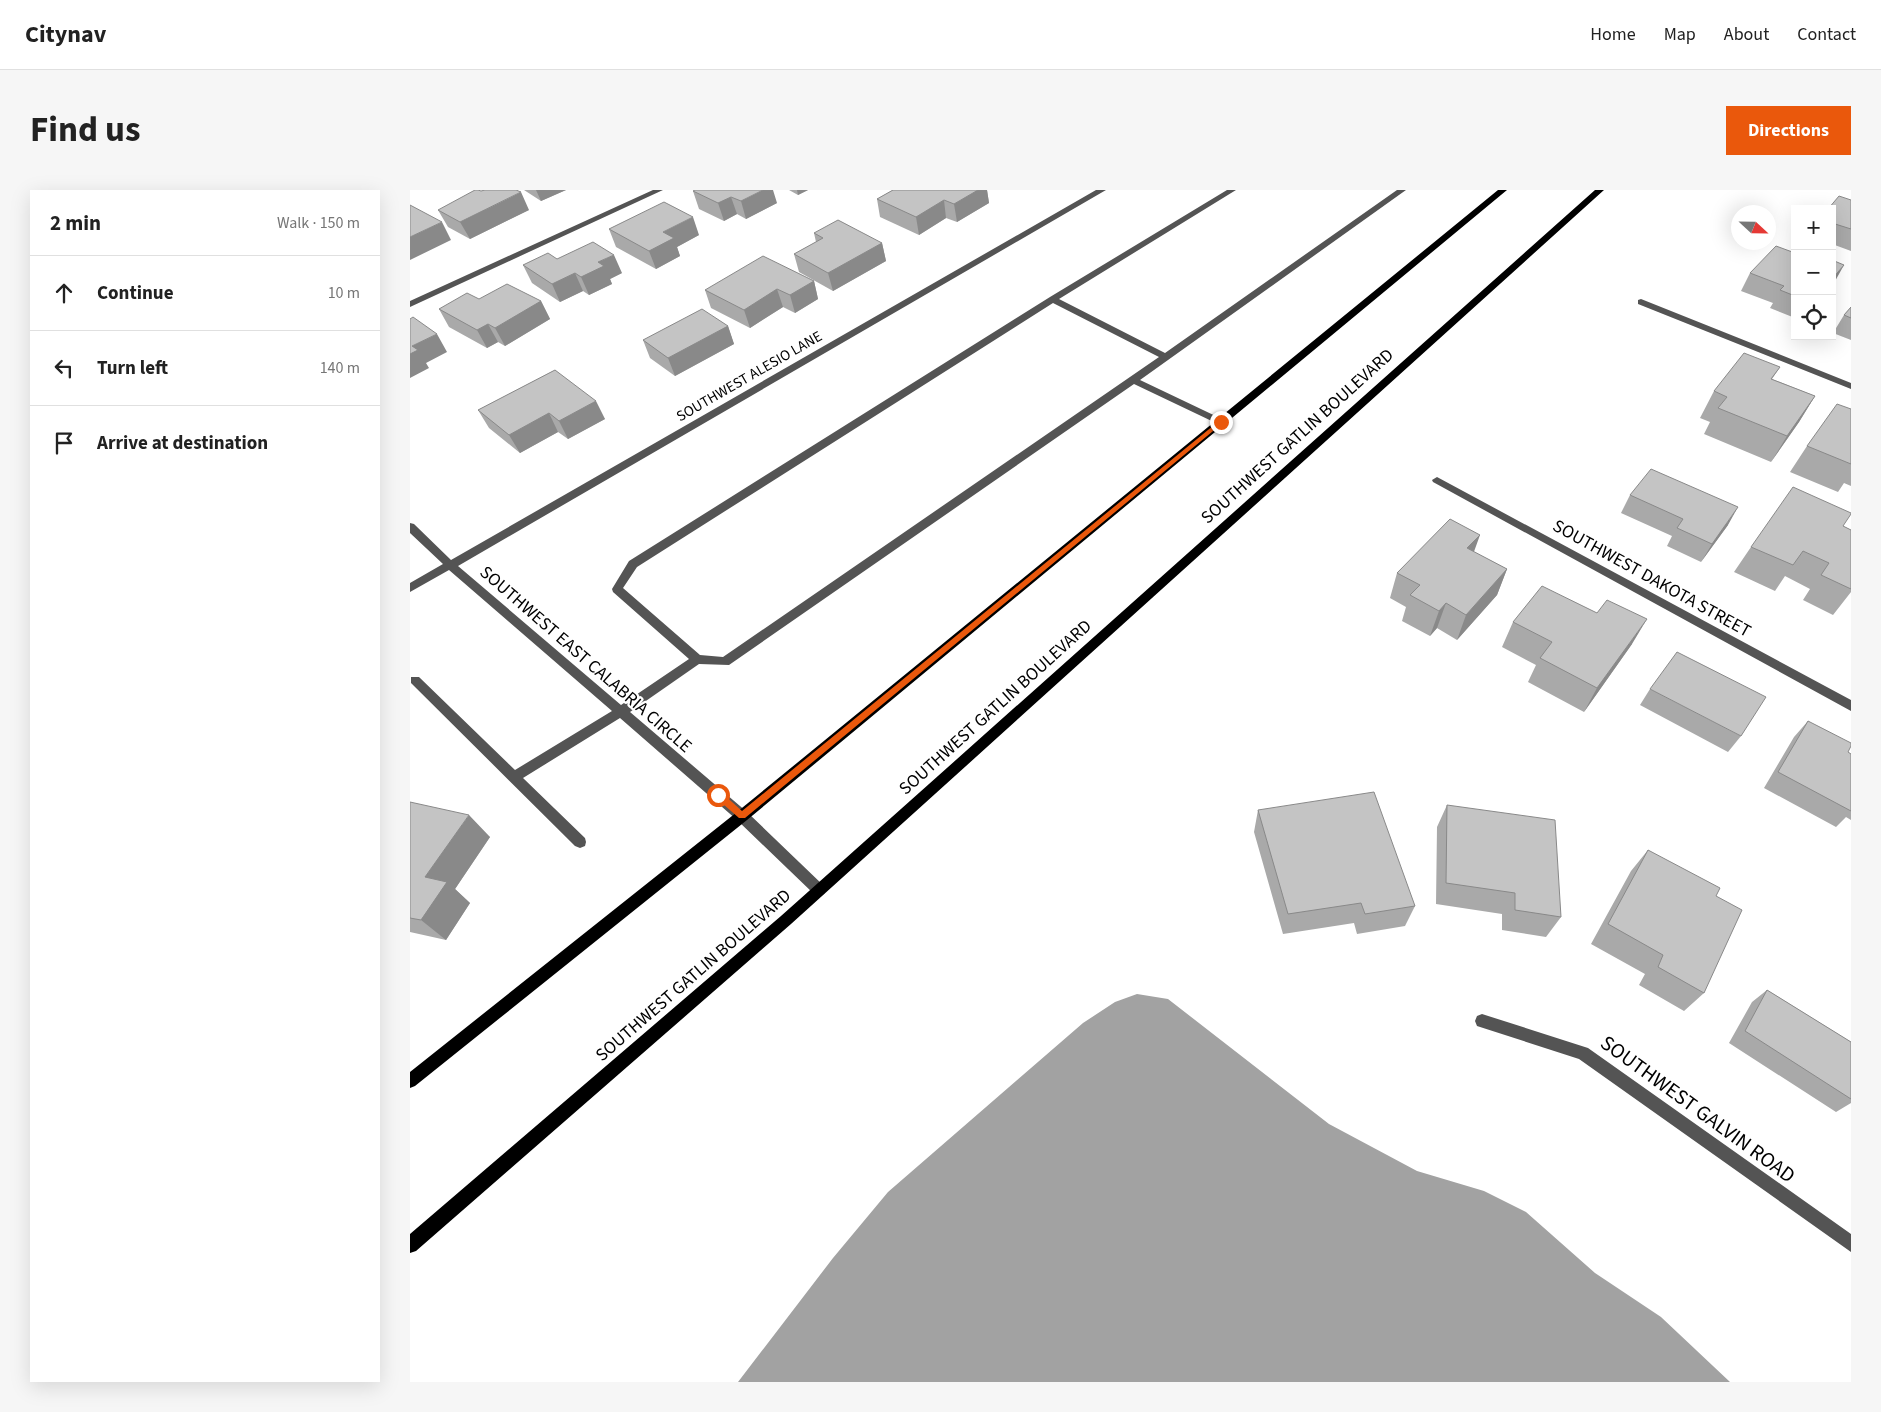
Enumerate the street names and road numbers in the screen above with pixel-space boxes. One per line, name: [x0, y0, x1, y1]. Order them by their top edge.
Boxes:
street label: SOUTHWEST ALESIO LANE: [672, 326, 826, 427]
street label: SOUTHWEST GATLIN BOULEVARD: [1196, 343, 1399, 530]
street label: SOUTHWEST DAKOTA STREET: [1548, 513, 1756, 644]
street label: SOUTHWEST EAST CALABRIA CIRCLE: [474, 560, 697, 759]
street label: SOUTHWEST GATLIN BOULEVARD: [894, 614, 1097, 801]
street label: SOUTHWEST GATLIN BOULEVARD: [590, 883, 796, 1067]
street label: SOUTHWEST GALVIN ROAD: [1594, 1028, 1802, 1190]

